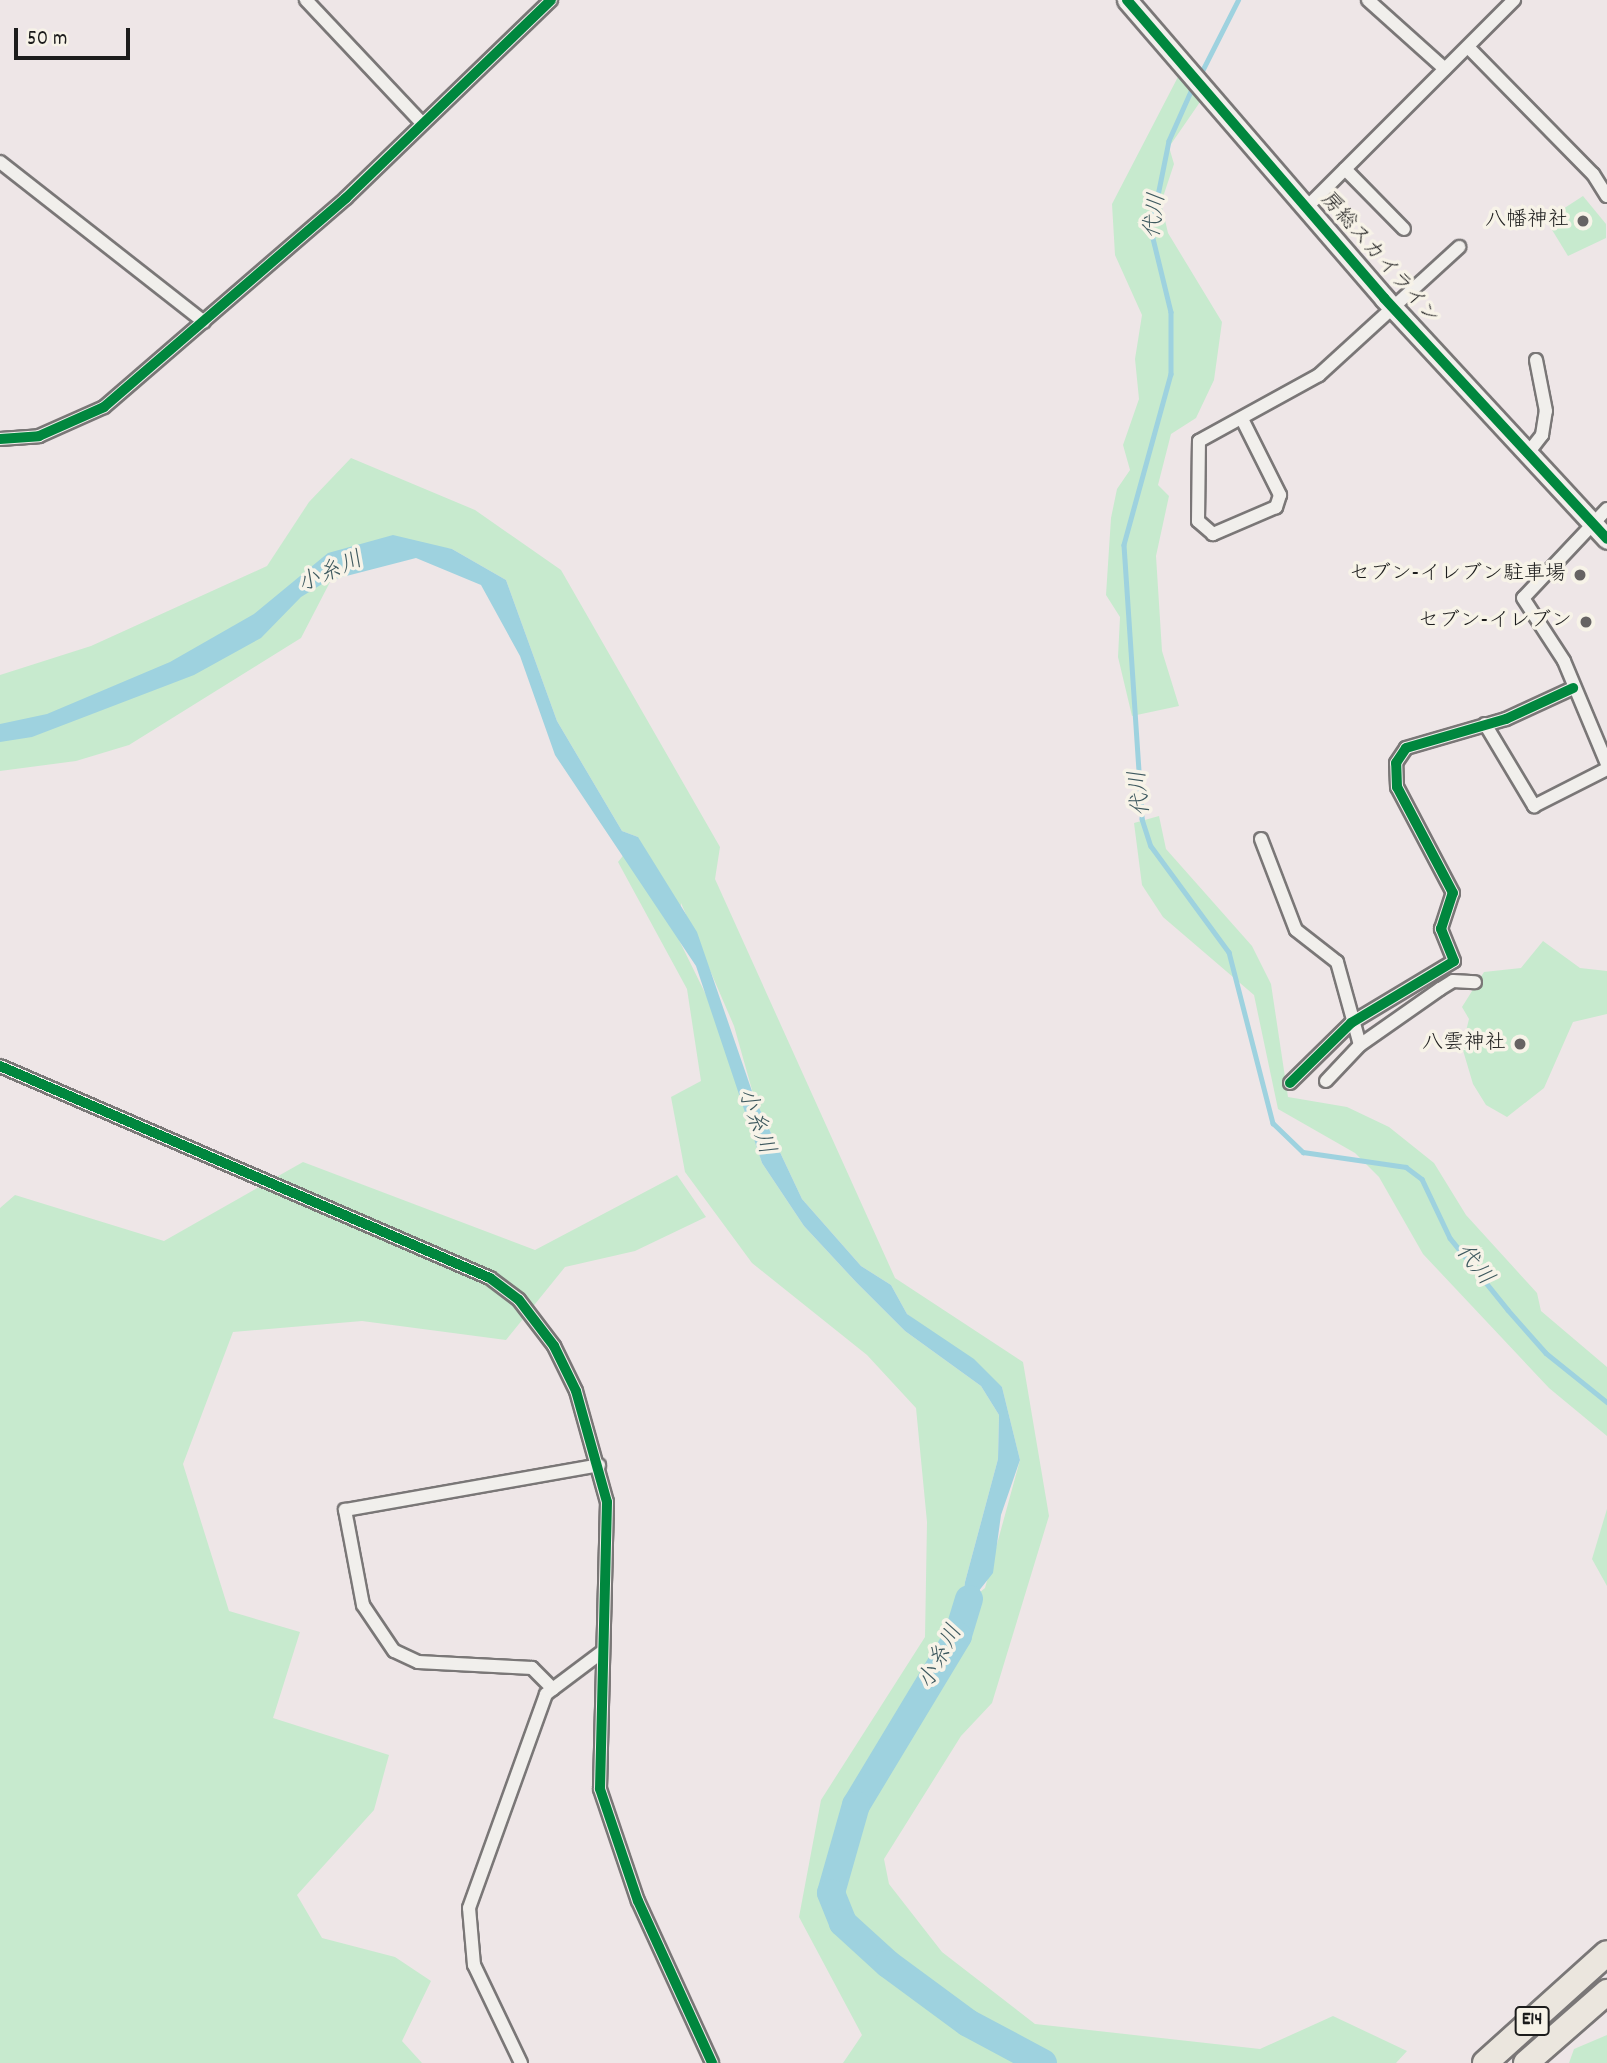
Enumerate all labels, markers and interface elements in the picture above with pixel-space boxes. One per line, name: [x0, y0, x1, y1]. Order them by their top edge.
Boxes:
scale bar: [18, 14, 133, 58]
text: 50 m: [27, 25, 67, 55]
street label: 房総スカイライン: [1314, 187, 1444, 331]
water label: 代川: [1140, 191, 1174, 241]
place label: 八幡神社: [1485, 208, 1569, 234]
marker: 八幡神社: [1575, 213, 1591, 229]
water label: 小糸川: [294, 547, 368, 601]
place label: セブン-イレブン駐車場: [1349, 562, 1566, 588]
marker: セブン-イレブン駐車場: [1572, 567, 1588, 583]
place label: セブン-イレブン: [1418, 609, 1572, 635]
marker: セブン-イレブン: [1578, 614, 1594, 630]
water label: 代川: [1126, 769, 1158, 817]
place label: 八雲神社: [1422, 1031, 1506, 1057]
marker: 八雲神社: [1512, 1036, 1528, 1052]
water label: 小糸川: [729, 1085, 779, 1159]
water label: 代川: [1448, 1239, 1498, 1293]
water label: 小糸川: [914, 1621, 970, 1695]
road number: E14: [1514, 2006, 1550, 2036]

